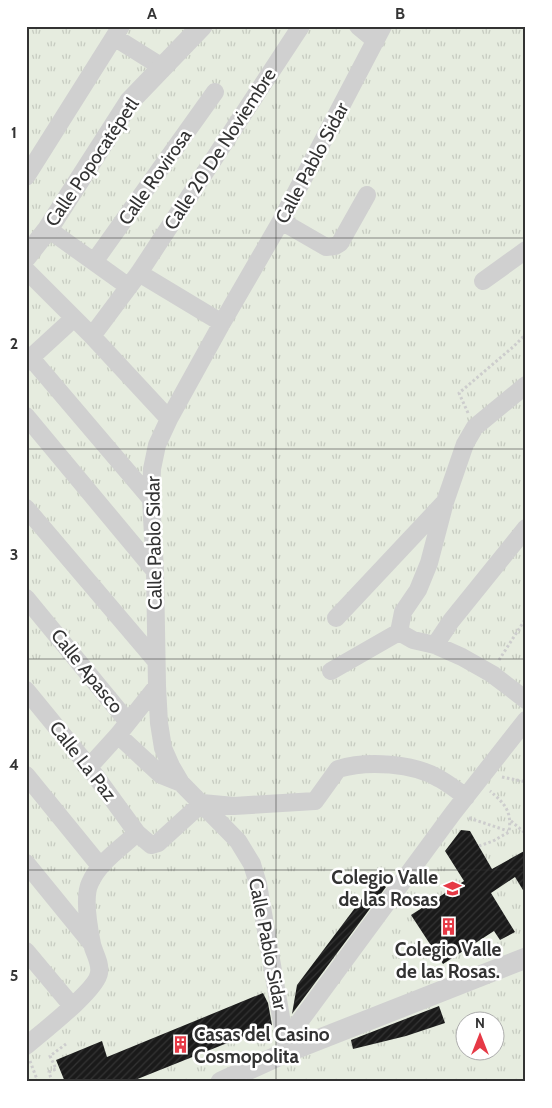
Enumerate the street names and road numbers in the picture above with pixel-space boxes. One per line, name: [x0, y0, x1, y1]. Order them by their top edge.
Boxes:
street label: Calle 20 De Noviembre: [159, 64, 281, 234]
street label: Calle Popocatépetl: [40, 93, 144, 231]
street label: Calle Pablo Sidar: [270, 99, 354, 227]
street label: Calle Rovirosa: [114, 125, 196, 229]
street label: Calle Pablo Sidar: [141, 476, 167, 610]
street label: Calle Apasco: [46, 624, 128, 718]
street label: Calle La Paz: [45, 716, 121, 806]
street label: Calle Pablo Sidar: [244, 876, 292, 1012]

